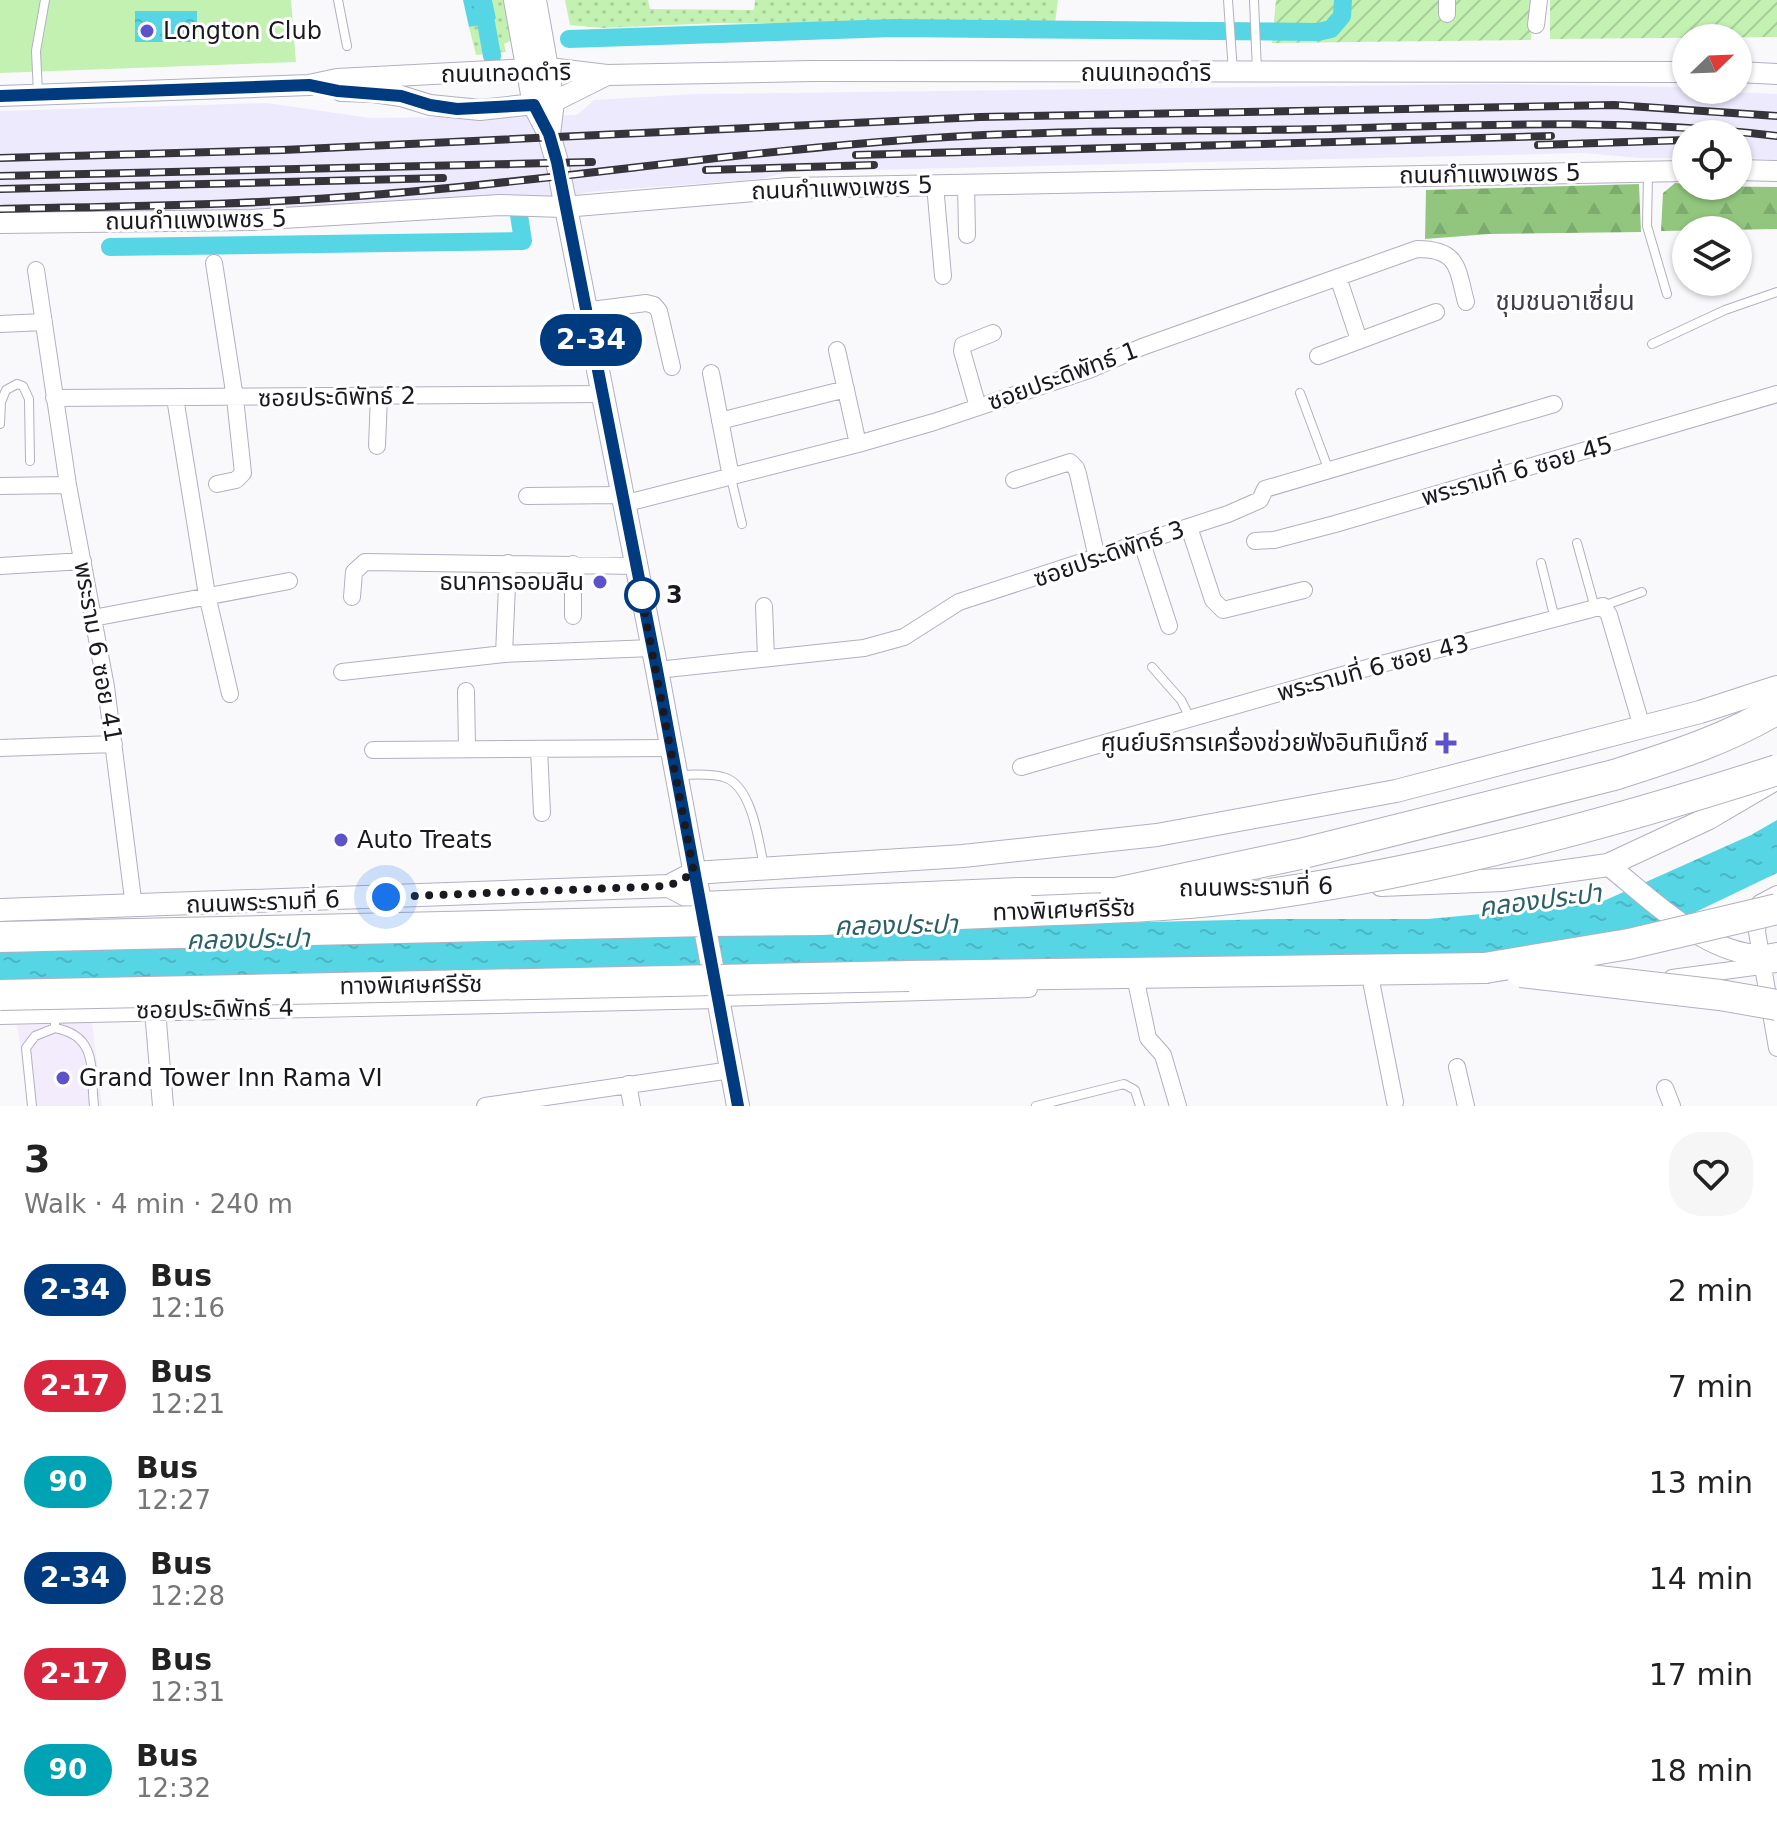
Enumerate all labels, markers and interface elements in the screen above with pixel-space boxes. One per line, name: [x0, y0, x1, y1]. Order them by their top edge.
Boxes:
place label: Longton Club: [163, 17, 322, 45]
marker: Longton Club: [138, 22, 156, 40]
north arrow: [1672, 24, 1752, 104]
map controls: [1672, 24, 1752, 296]
street label: ถนนเทอดดำริ: [441, 58, 571, 88]
street label: ถนนเทอดดำริ: [1081, 59, 1211, 87]
button: locate: [1672, 120, 1752, 200]
street label: ถนนกำแพงเพชร 5: [1399, 158, 1581, 190]
street label: ถนนกำแพงเพชร 5: [751, 171, 933, 205]
street label: ถนนกำแพงเพชร 5: [105, 204, 287, 236]
button: layers: [1672, 216, 1752, 296]
district label: ชุมชนอาเซี่ยน: [1495, 283, 1635, 317]
line badge: 2-34: [535, 314, 647, 366]
text: 2-34: [556, 323, 626, 356]
street label: ซอยประดิพัทธ์ 1: [984, 336, 1142, 416]
street label: ซอยประดิพัทธ์ 2: [258, 382, 416, 412]
street label: พระรามที่ 6 ซอย 45: [1417, 427, 1616, 512]
street label: ซอยประดิพัทธ์ 3: [1030, 515, 1188, 593]
street label: พระราม 6 ซอย 41: [68, 560, 128, 744]
place label: ธนาคารออมสิน: [440, 568, 584, 596]
marker: ธนาคารออมสิน: [591, 573, 609, 591]
marker: 3: [625, 578, 659, 612]
place label: 3: [666, 581, 683, 609]
street label: พระรามที่ 6 ซอย 43: [1273, 626, 1472, 707]
place label: ศูนย์บริการเครื่องช่วยฟังอินทิเม็กซ์: [1101, 726, 1429, 758]
marker: ศูนย์บริการเครื่องช่วยฟังอินทิเม็กซ์: [1435, 732, 1457, 754]
place label: Auto Treats: [357, 826, 492, 854]
marker: Auto Treats: [332, 831, 350, 849]
street label: ถนนพระรามที่ 6: [1179, 869, 1333, 902]
your location: [366, 877, 406, 917]
water label: คลองประปา: [1477, 877, 1604, 922]
street label: ถนนพระรามที่ 6: [185, 882, 340, 919]
street label: ทางพิเศษศรีรัช: [992, 894, 1136, 926]
water label: คลองประปา: [834, 909, 959, 941]
water label: คลองประปา: [186, 923, 311, 955]
street label: ทางพิเศษศรีรัช: [339, 970, 483, 1000]
street label: ซอยประดิพัทธ์ 4: [136, 994, 294, 1024]
place label: Grand Tower Inn Rama VI: [79, 1064, 383, 1092]
marker: Grand Tower Inn Rama VI: [54, 1069, 72, 1087]
button: heart: [1669, 1132, 1753, 1216]
text: 3: [24, 1137, 50, 1181]
text: Walk · 4 min · 240 m: [24, 1189, 293, 1219]
text: Bus: [150, 1258, 212, 1293]
text: 2-34: [40, 1273, 110, 1306]
text: 2 min: [1668, 1273, 1753, 1308]
text: 12:16: [150, 1293, 225, 1323]
text: Bus: [150, 1354, 212, 1389]
text: 2-17: [40, 1369, 110, 1402]
text: 7 min: [1668, 1369, 1753, 1404]
text: 12:21: [150, 1389, 225, 1419]
text: Bus: [136, 1450, 198, 1485]
text: 90: [49, 1465, 87, 1498]
text: 13 min: [1649, 1465, 1753, 1500]
text: 12:27: [136, 1485, 211, 1515]
text: Bus: [150, 1546, 212, 1581]
text: 2-34: [40, 1561, 110, 1594]
text: 14 min: [1649, 1561, 1753, 1596]
text: 12:28: [150, 1581, 225, 1611]
text: Bus: [150, 1642, 212, 1677]
text: 2-17: [40, 1657, 110, 1690]
text: 17 min: [1649, 1657, 1753, 1692]
text: 12:31: [150, 1677, 225, 1707]
text: Bus: [136, 1738, 198, 1773]
text: 90: [49, 1753, 87, 1786]
text: 18 min: [1649, 1753, 1753, 1788]
text: 12:32: [136, 1773, 211, 1803]

